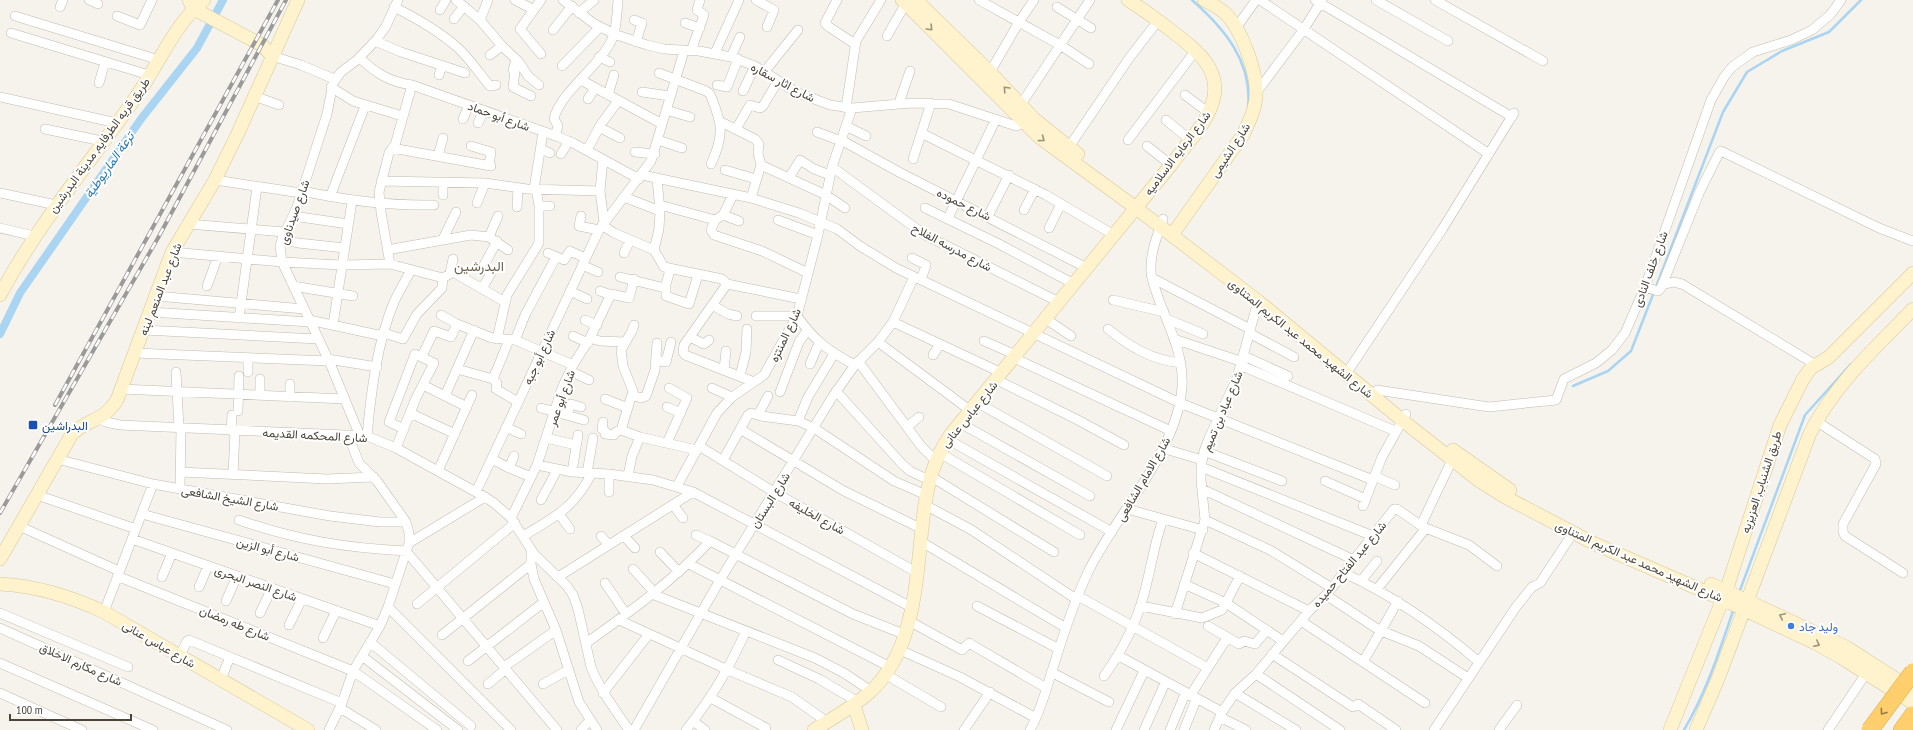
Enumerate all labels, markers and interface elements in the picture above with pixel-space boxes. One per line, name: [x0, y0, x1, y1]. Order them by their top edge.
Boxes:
one-way arrow: [925, 23, 933, 31]
street label: شارع اثار سقاره: [747, 59, 818, 107]
street label: طريق قريه الطرفايه, مدينة البدرشين: [45, 74, 154, 216]
one-way arrow: [1003, 86, 1010, 94]
street label: شارع أبو حماد: [465, 98, 532, 136]
street label: شارع الرعايه الاسلاميه: [1140, 108, 1215, 199]
street label: شارع الشيمى: [1207, 120, 1255, 181]
water label: ترعة الماريوطية: [80, 127, 139, 201]
one-way arrow: [1038, 134, 1045, 141]
street label: شارع صيدناوى: [275, 178, 315, 247]
street label: شارع حموده: [934, 184, 993, 225]
street label: شارع مدرسه الفلاح: [909, 220, 995, 276]
street label: شارع خلف النادى: [1629, 229, 1673, 310]
street label: شارع عبد المنعم لبنه: [135, 241, 186, 338]
district label: البدرشين: [454, 257, 504, 275]
street label: شارع الشهيد محمد عبد الكريم المتناوى: [1224, 275, 1376, 403]
street label: شارع المنتزه: [766, 306, 806, 365]
street label: شارع أبو جبه: [520, 327, 560, 388]
street label: شارع أبو عمر: [544, 368, 580, 430]
street label: شارع عباد بن تميم: [1198, 369, 1248, 454]
street label: شارع عباس عنانى: [937, 378, 1002, 452]
place label: البدراشين: [42, 418, 88, 434]
marker: البدراشين: [27, 419, 39, 431]
street label: شارع المحكمه القديمه: [262, 425, 368, 447]
street label: طريق الشنباب, العزيزيه: [1737, 429, 1786, 535]
street label: شارع الامام الشافعى: [1113, 434, 1175, 525]
street label: شارع البستان: [747, 469, 795, 532]
street label: شارع الشيخ الشافعى: [180, 482, 280, 516]
street label: شارع الخليفه: [786, 495, 848, 539]
street label: شارع الشهيد محمد عبد الكريم المتناوى: [1552, 517, 1725, 607]
street label: شارع عبد الفتاح حميده: [1309, 518, 1391, 611]
street label: شارع أبو الزين: [234, 533, 301, 567]
street label: شارع النصر البحرى: [212, 562, 299, 606]
street label: شارع طه رمضان: [197, 602, 272, 646]
one-way arrow: [1778, 613, 1786, 621]
street label: شارع عباس عنانى: [119, 617, 198, 673]
place label: وليد جاد: [1799, 619, 1838, 635]
marker: وليد جاد: [1786, 621, 1796, 631]
street label: شارع مكارم الاخلاق: [37, 639, 124, 691]
one-way arrow: [1813, 639, 1820, 647]
scale bar: [10, 696, 131, 722]
text: 100 m: [16, 702, 43, 717]
one-way arrow: [1881, 708, 1888, 715]

